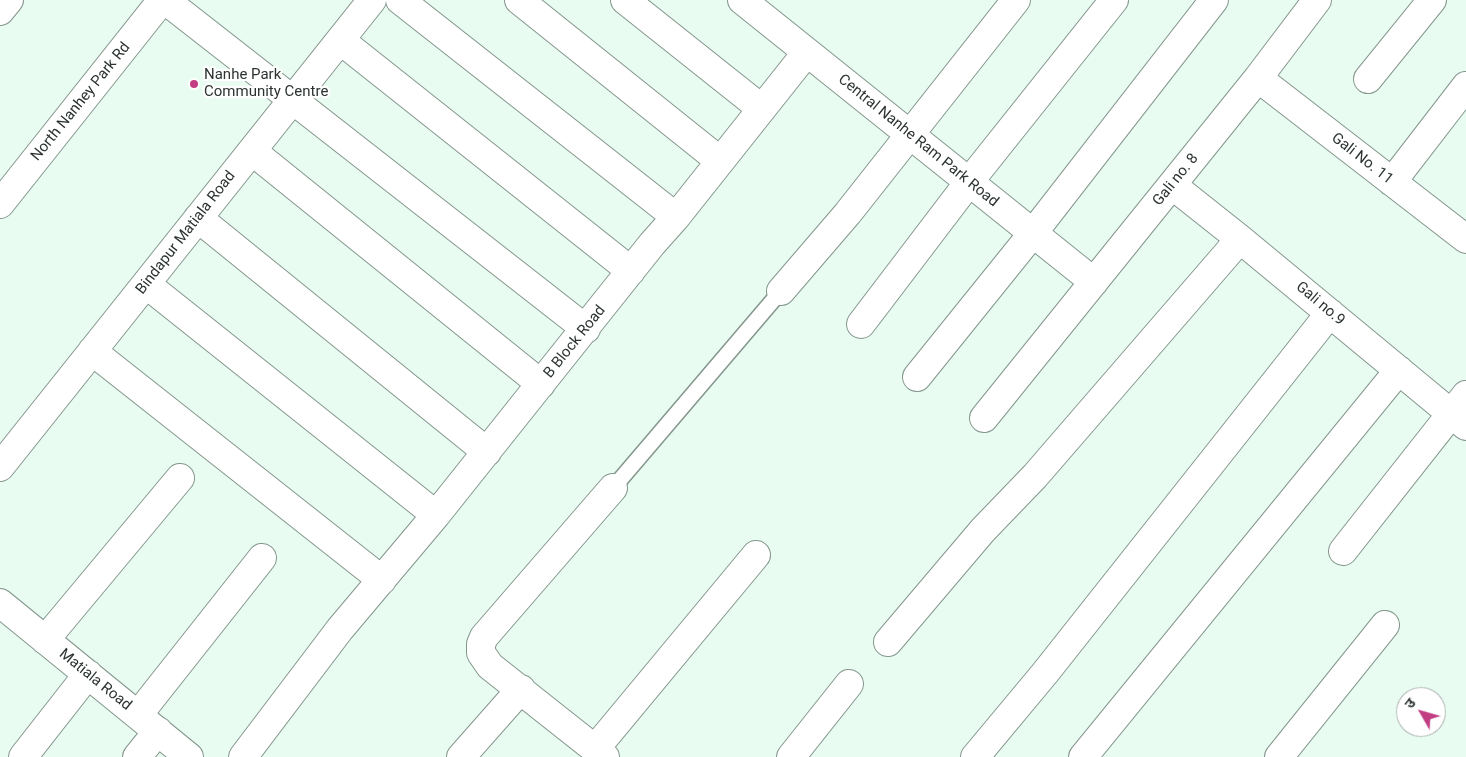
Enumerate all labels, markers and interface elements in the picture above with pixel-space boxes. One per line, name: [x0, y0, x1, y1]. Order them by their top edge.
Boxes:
street label: North Nanhey Park Rd: [28, 39, 134, 165]
place label: Nanhe Park Community Centre: [204, 66, 328, 101]
street label: Central Nanhe Ram Park Road: [834, 71, 1002, 211]
marker: Nanhe Park Community Centre: [188, 78, 200, 90]
street label: Gali No. 11: [1328, 129, 1396, 189]
street label: Gali no. 8: [1149, 150, 1203, 210]
street label: Bindapur Matiala Road: [132, 168, 240, 298]
street label: Gali no.9: [1292, 278, 1348, 330]
street label: B Block Road: [540, 302, 610, 382]
street label: Matiala Road: [55, 645, 135, 715]
north arrow: [1396, 687, 1446, 737]
text: उ: [1401, 695, 1419, 712]

